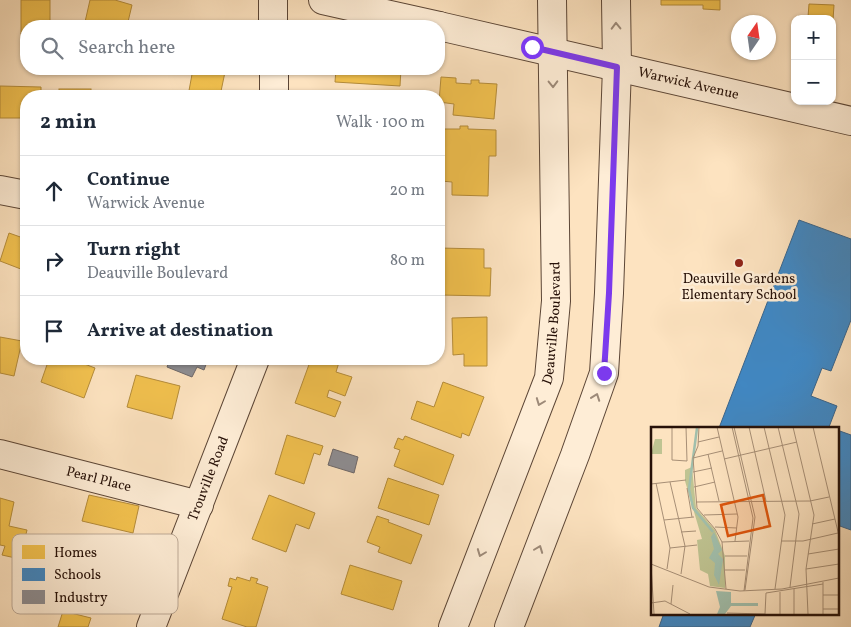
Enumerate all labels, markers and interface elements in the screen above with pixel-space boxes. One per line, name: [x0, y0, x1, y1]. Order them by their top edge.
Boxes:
north arrow: [731, 15, 776, 60]
map controls: [791, 15, 836, 105]
button: +: [791, 15, 836, 60]
search box: [20, 20, 445, 75]
one-way arrow: [611, 22, 622, 30]
icon: search: [38, 34, 66, 62]
text: Search here: [78, 35, 175, 61]
route start: [521, 36, 544, 59]
button: −: [791, 60, 836, 105]
street label: Warwick Avenue: [636, 63, 741, 104]
one-way arrow: [548, 80, 558, 88]
text: 2 min: [40, 108, 97, 137]
text: Walk · 100 m: [336, 112, 425, 134]
text: Continue: [87, 167, 170, 193]
icon: ahead: [40, 177, 68, 205]
text: 20 m: [390, 180, 425, 202]
text: Warwick Avenue: [87, 193, 205, 215]
text: Turn right: [87, 237, 180, 263]
icon: right: [40, 247, 68, 275]
text: 80 m: [390, 250, 425, 272]
marker: Deauville Gardens Elementary School: [733, 257, 745, 269]
street label: Deauville Boulevard: [538, 261, 566, 388]
text: Deauville Boulevard: [87, 263, 228, 285]
place label: Deauville Gardens Elementary School: [681, 270, 797, 305]
icon: arrive: [40, 317, 68, 345]
text: Arrive at destination: [87, 318, 273, 344]
route end: [593, 362, 616, 385]
one-way arrow: [590, 393, 600, 401]
one-way arrow: [536, 397, 546, 405]
inset map: [651, 427, 838, 614]
street label: Trouville Road: [183, 434, 234, 524]
street label: Pearl Place: [64, 462, 134, 497]
legend: [12, 534, 178, 614]
text: Homes: [54, 544, 97, 563]
one-way arrow: [533, 545, 543, 554]
one-way arrow: [477, 548, 487, 557]
text: Schools: [54, 566, 101, 585]
text: Industry: [54, 589, 108, 608]

